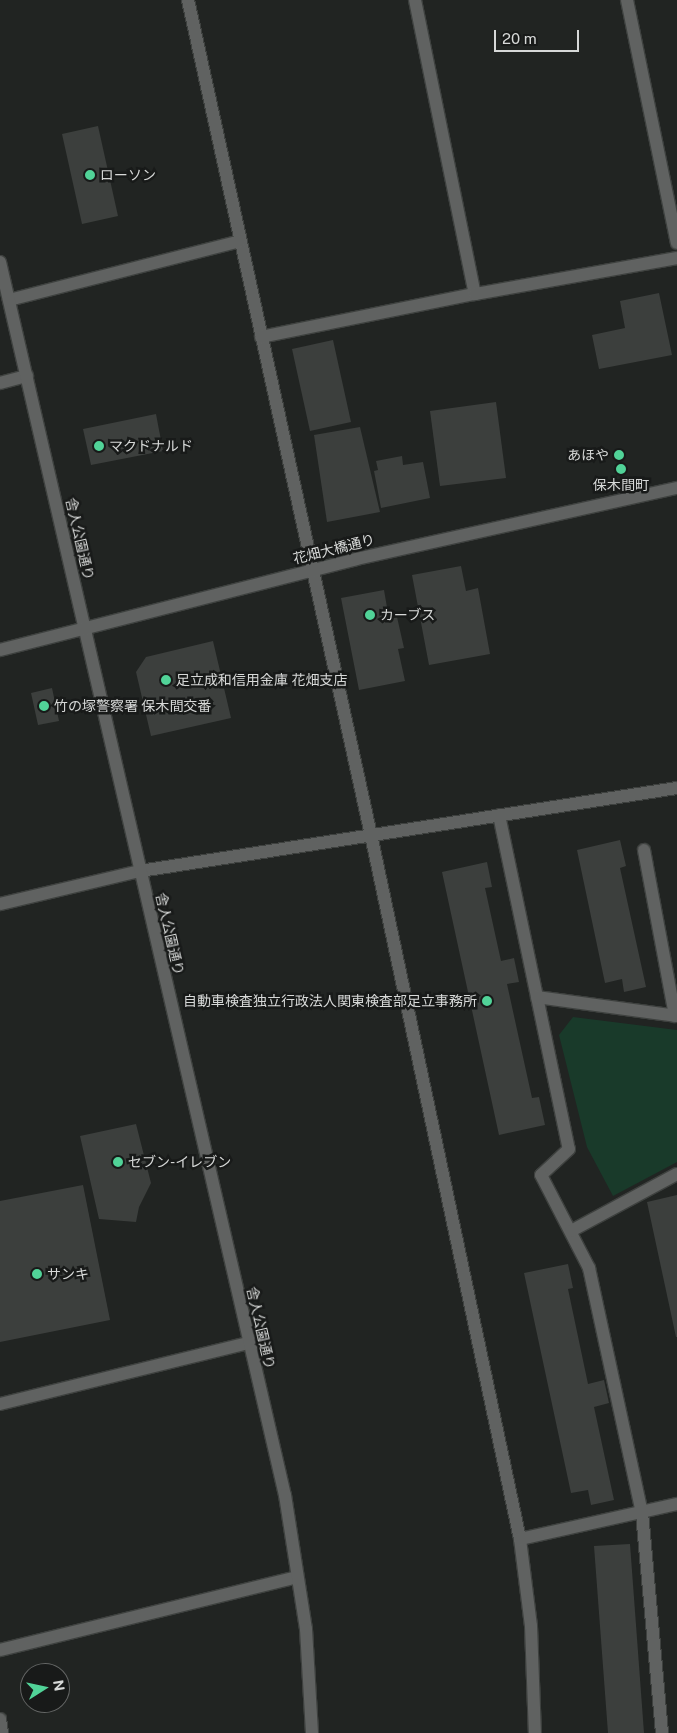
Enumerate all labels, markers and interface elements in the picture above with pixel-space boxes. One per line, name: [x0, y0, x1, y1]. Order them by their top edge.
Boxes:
scale bar: [497, 20, 582, 52]
text: 20 m: [502, 30, 537, 47]
place label: ローソン: [100, 167, 156, 183]
marker: ローソン: [84, 169, 96, 181]
place label: マクドナルド: [109, 438, 193, 454]
marker: マクドナルド: [93, 440, 105, 452]
place label: あほや: [567, 447, 609, 463]
marker: あほや: [613, 449, 625, 461]
marker: 保木間町: [615, 463, 627, 475]
place label: 保木間町: [593, 477, 649, 493]
street label: 舎人公園通り: [62, 496, 98, 582]
street label: 花畑大橋通り: [291, 531, 377, 567]
place label: カーブス: [380, 607, 436, 623]
marker: カーブス: [364, 609, 376, 621]
place label: 足立成和信用金庫 花畑支店: [176, 672, 347, 688]
marker: 足立成和信用金庫 花畑支店: [160, 674, 172, 686]
place label: 竹の塚警察署 保木間交番: [54, 698, 211, 714]
marker: 竹の塚警察署 保木間交番: [38, 700, 50, 712]
street label: 舎人公園通り: [152, 891, 188, 977]
place label: 自動車検査独立行政法人関東検査部足立事務所: [183, 993, 477, 1009]
marker: 自動車検査独立行政法人関東検査部足立事務所: [481, 995, 493, 1007]
place label: セブン-イレブン: [128, 1154, 231, 1170]
marker: セブン-イレブン: [112, 1156, 124, 1168]
place label: サンキ: [47, 1266, 89, 1282]
marker: サンキ: [31, 1268, 43, 1280]
street label: 舎人公園通り: [243, 1285, 279, 1371]
north arrow: [20, 1663, 70, 1713]
text: N: [50, 1679, 68, 1692]

